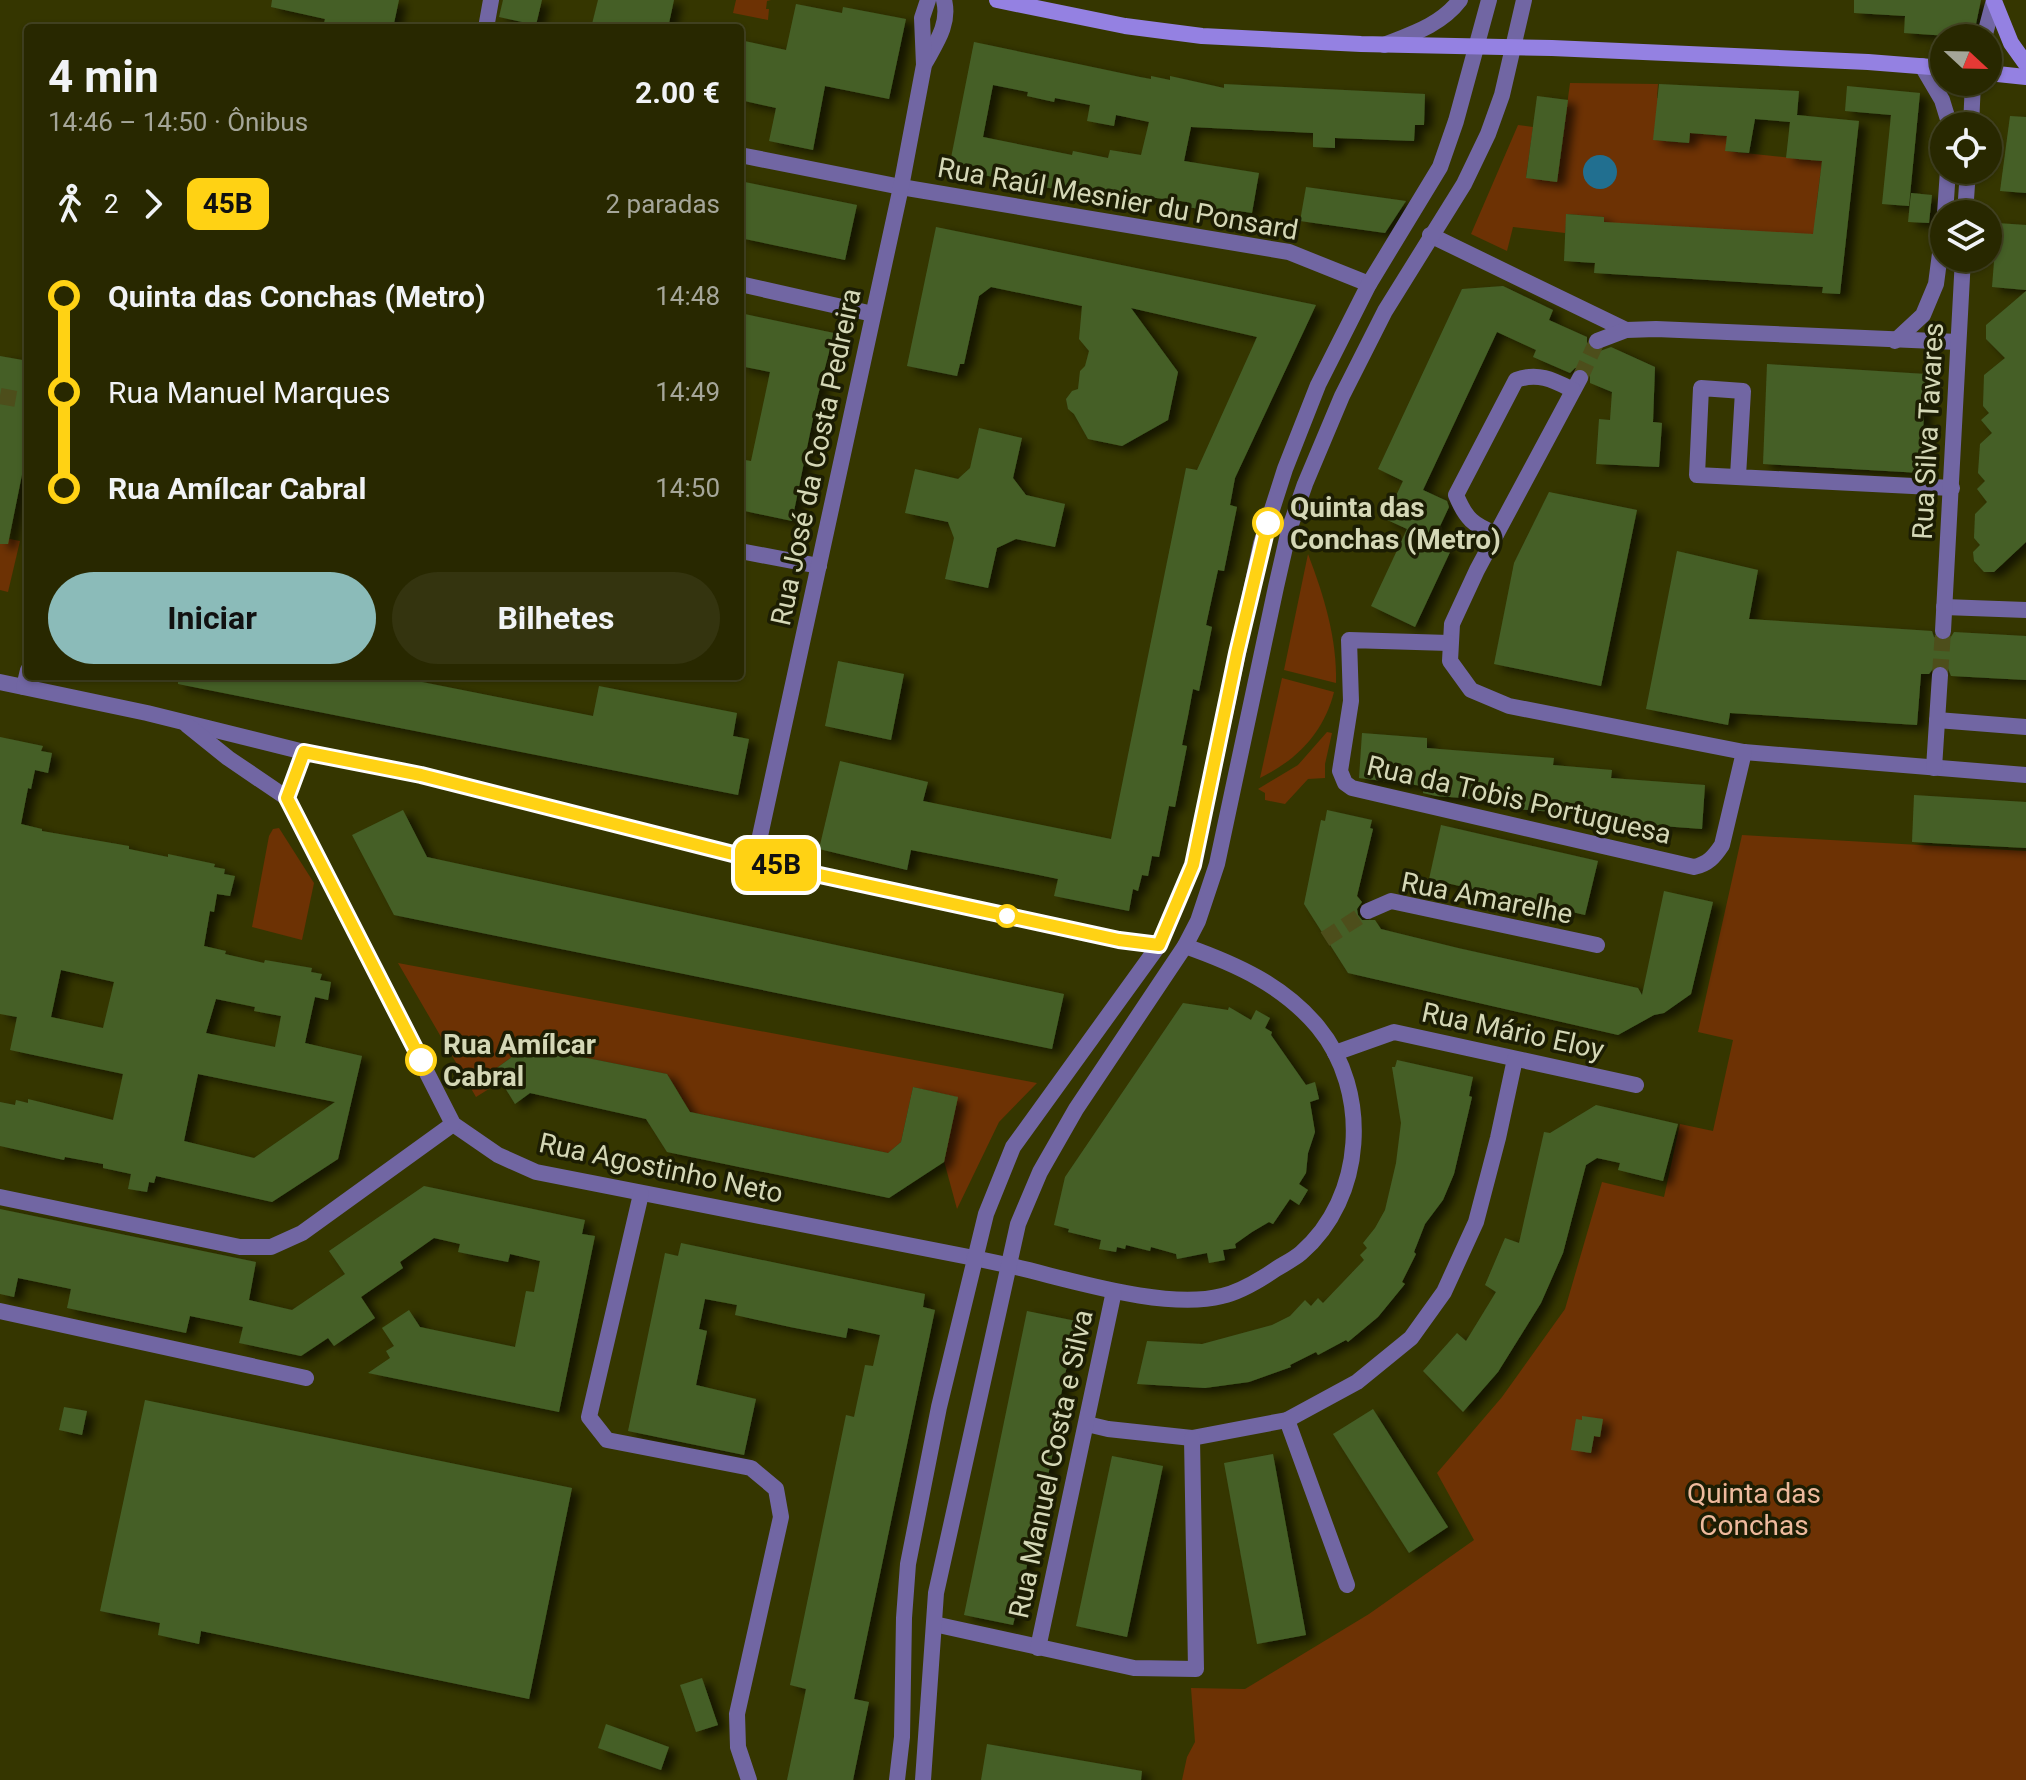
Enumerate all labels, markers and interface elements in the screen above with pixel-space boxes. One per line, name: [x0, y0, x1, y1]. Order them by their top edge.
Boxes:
north arrow: [1930, 24, 2002, 96]
map controls: [1930, 24, 2002, 272]
text: 4 min: [48, 51, 159, 103]
text: 2.00 €: [635, 75, 720, 110]
text: 14:46 – 14:50 · Ônibus: [48, 107, 308, 137]
button: locate: [1930, 112, 2002, 184]
street label: Rua Raúl Mesnier du Ponsard: [935, 151, 1301, 247]
icon: walk: [48, 182, 92, 226]
icon: forward: [131, 182, 175, 226]
text: 45B: [203, 187, 253, 220]
text: 2: [104, 189, 119, 219]
text: 2 paradas: [606, 189, 720, 219]
button: layers: [1930, 200, 2002, 272]
text: Quinta das Conchas (Metro): [108, 279, 486, 314]
text: 14:48: [655, 281, 720, 311]
street label: Rua José da Costa Pedreira: [764, 285, 868, 629]
street label: Rua Silva Tavares: [1906, 322, 1950, 540]
text: Rua Manuel Marques: [108, 375, 390, 410]
text: 14:49: [655, 377, 720, 407]
text: Rua Amílcar Cabral: [108, 471, 367, 506]
text: 14:50: [655, 473, 720, 503]
place label: Quinta das Conchas (Metro): [1290, 491, 1501, 556]
marker: Quinta das Conchas (Metro): [1253, 508, 1283, 538]
button: Iniciar: [48, 572, 376, 664]
button: Bilhetes: [392, 572, 720, 664]
street label: Rua da Tobis Portuguesa: [1364, 749, 1674, 851]
line badge: 45B: [730, 839, 822, 891]
text: 45B: [751, 848, 801, 881]
street label: Rua Amarelhe: [1398, 865, 1576, 931]
unlabelled marker: [996, 905, 1018, 927]
street label: Rua Mário Eloy: [1419, 996, 1607, 1066]
place label: Rua Amílcar Cabral: [443, 1028, 596, 1093]
marker: Rua Amílcar Cabral: [406, 1045, 436, 1075]
street label: Rua Agostinho Neto: [536, 1126, 786, 1210]
street label: Rua Manuel Costa e Silva: [1002, 1307, 1100, 1621]
park label: Quinta das Conchas: [1687, 1477, 1821, 1542]

